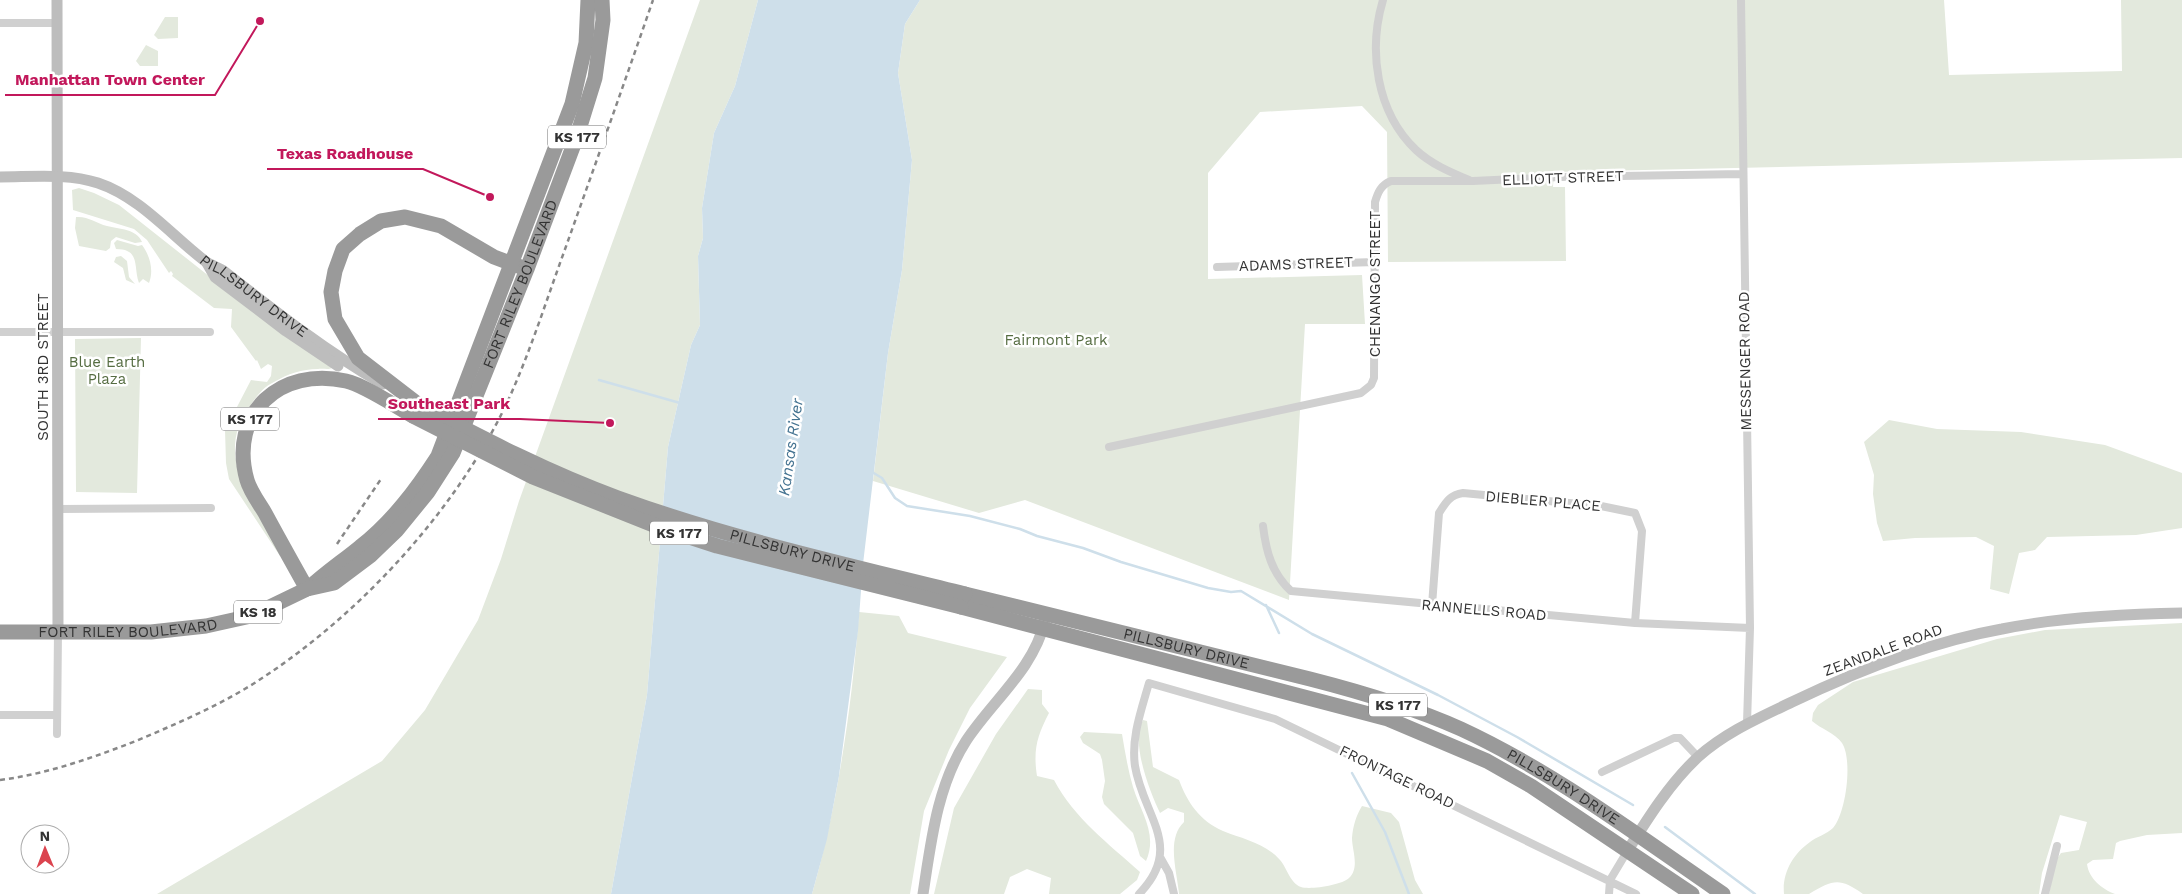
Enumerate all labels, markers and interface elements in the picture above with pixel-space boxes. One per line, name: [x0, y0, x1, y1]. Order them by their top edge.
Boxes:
callout: Manhattan Town Center: [5, 64, 215, 95]
text: Manhattan Town Center: [15, 70, 205, 89]
road number: KS 177: [548, 125, 606, 148]
callout: Texas Roadhouse: [267, 138, 423, 169]
text: Texas Roadhouse: [277, 144, 413, 163]
street label: ELLIOTT STREET: [1502, 167, 1624, 189]
street label: FORT RILEY BOULEVARD: [479, 197, 561, 371]
street label: CHENANGO STREET: [1366, 211, 1384, 357]
street label: PILLSBURY DRIVE: [196, 251, 311, 341]
street label: ADAMS STREET: [1239, 253, 1353, 275]
street label: MESSENGER ROAD: [1735, 291, 1755, 431]
street label: SOUTH 3RD STREET: [34, 293, 52, 441]
park label: Fairmont Park: [1004, 331, 1108, 349]
park label: Blue Earth Plaza: [69, 353, 145, 388]
callout: Southeast Park: [378, 388, 520, 419]
text: Southeast Park: [388, 394, 510, 413]
water label: Kansas River: [774, 396, 807, 497]
road number: KS 177: [221, 408, 279, 430]
street label: DIEBLER PLACE: [1485, 487, 1601, 515]
road number: KS 177: [650, 522, 708, 544]
street label: PILLSBURY DRIVE: [728, 525, 857, 576]
street label: RANNELLS ROAD: [1421, 596, 1547, 624]
road number: KS 18: [234, 600, 282, 624]
street label: FORT RILEY BOULEVARD: [38, 615, 219, 641]
street label: ZEANDALE ROAD: [1821, 620, 1945, 680]
street label: PILLSBURY DRIVE: [1122, 624, 1251, 673]
road number: KS 177: [1369, 694, 1427, 716]
street label: FRONTAGE ROAD: [1337, 741, 1457, 813]
street label: PILLSBURY DRIVE: [1504, 745, 1623, 829]
north arrow: [20, 824, 70, 874]
text: N: [39, 828, 50, 844]

